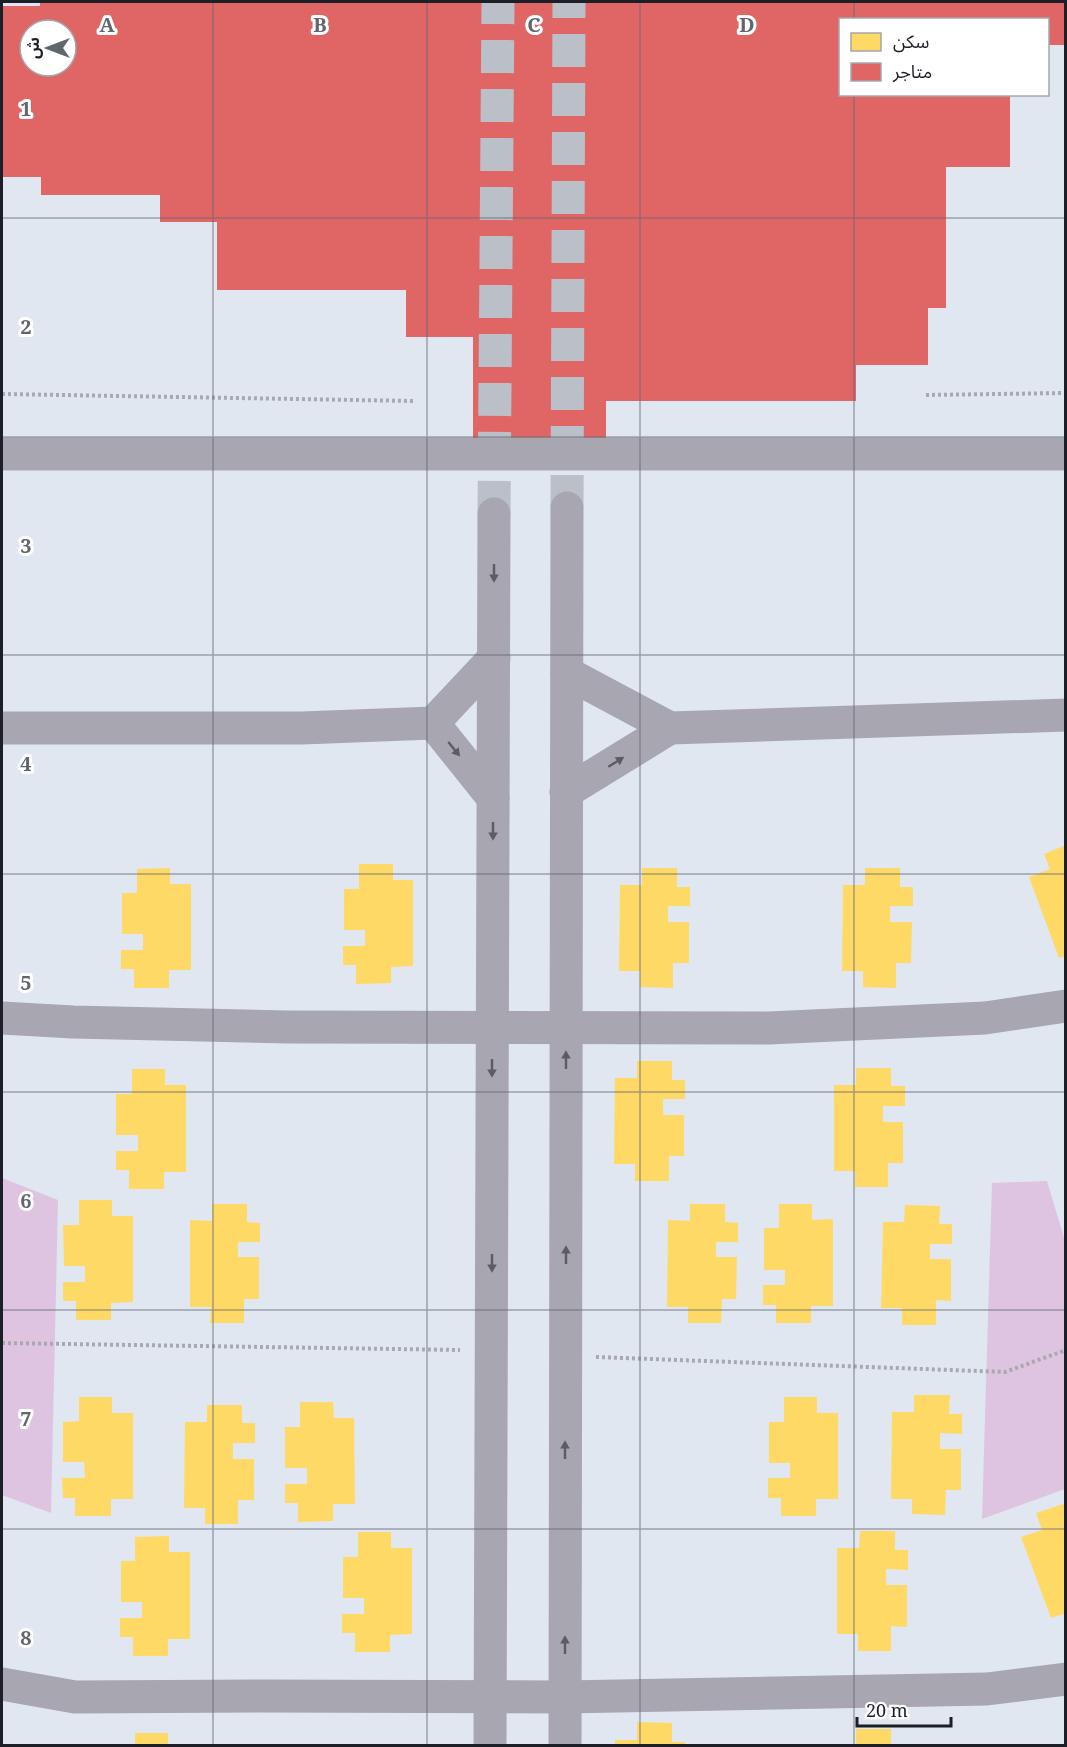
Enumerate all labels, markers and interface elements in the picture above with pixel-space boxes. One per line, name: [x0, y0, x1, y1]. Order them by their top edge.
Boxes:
text: A: [99, 11, 115, 38]
text: B: [313, 11, 327, 38]
text: C: [527, 11, 541, 38]
text: D: [739, 11, 755, 38]
north arrow: [18, 18, 78, 78]
legend: [839, 18, 1049, 96]
text: سكن: [893, 29, 929, 53]
text: ش: [22, 37, 44, 59]
text: متاجر: [892, 59, 932, 83]
text: 1: [20, 95, 32, 122]
text: 2: [20, 313, 32, 340]
text: 3: [20, 532, 32, 559]
one-way arrow: [489, 563, 499, 582]
one-way arrow: [447, 741, 459, 756]
text: 4: [20, 750, 32, 777]
one-way arrow: [608, 756, 624, 767]
one-way arrow: [488, 821, 498, 840]
text: 5: [20, 969, 32, 996]
one-way arrow: [561, 1051, 571, 1070]
one-way arrow: [488, 1058, 497, 1077]
text: 6: [20, 1187, 32, 1214]
one-way arrow: [561, 1246, 571, 1265]
one-way arrow: [487, 1253, 497, 1272]
text: 7: [20, 1405, 32, 1432]
one-way arrow: [560, 1441, 570, 1460]
text: 8: [20, 1624, 32, 1651]
one-way arrow: [560, 1636, 570, 1655]
scale bar: [857, 1690, 952, 1728]
text: 20 m: [866, 1698, 908, 1722]

